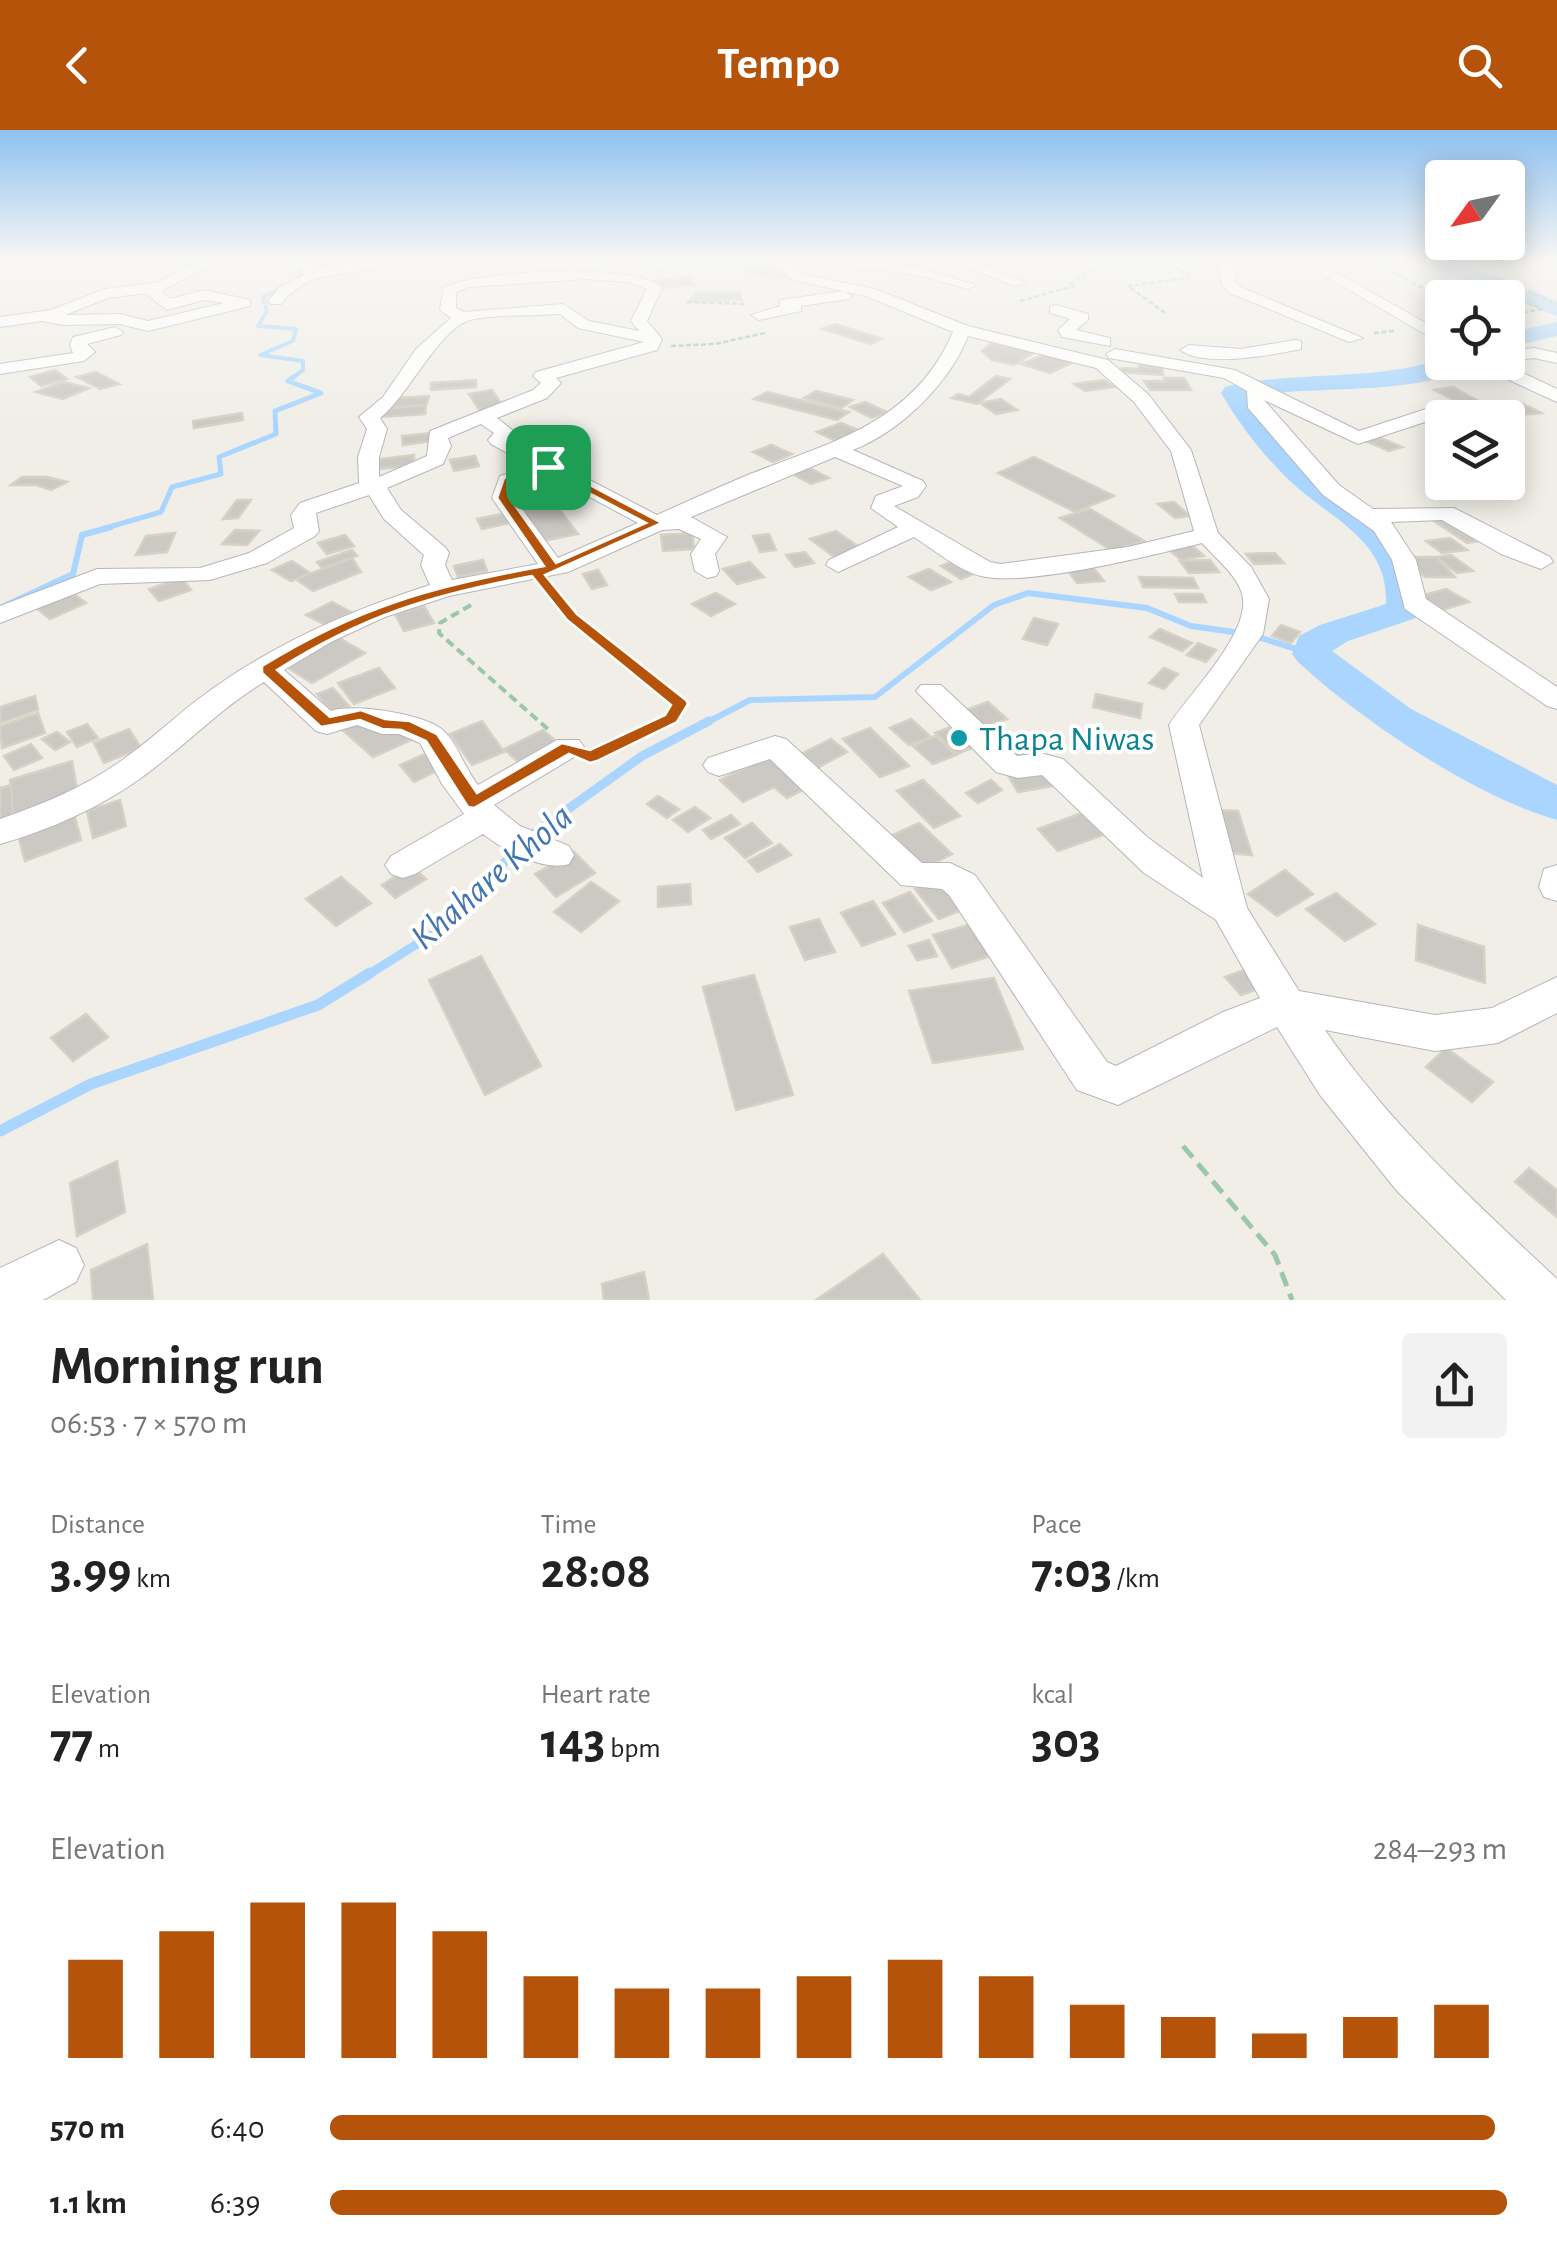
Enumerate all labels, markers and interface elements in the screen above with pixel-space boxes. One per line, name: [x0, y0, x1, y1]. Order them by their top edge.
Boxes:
icon: back: [50, 38, 105, 93]
icon: search: [1452, 38, 1507, 93]
text: Tempo: [717, 42, 840, 87]
north arrow: [1425, 160, 1525, 260]
map controls: [1425, 160, 1525, 500]
button: locate: [1425, 280, 1525, 380]
button: layers: [1425, 400, 1525, 500]
pin: [506, 425, 591, 510]
icon: arrive: [521, 440, 576, 495]
place label: Thapa Niwas: [979, 722, 1154, 757]
marker: Thapa Niwas: [948, 727, 970, 749]
water label: Khahare Khola: [404, 797, 580, 958]
button: share: [1402, 1333, 1507, 1438]
text: Morning run: [50, 1339, 324, 1394]
text: 06:53 · 7 × 570 m: [50, 1407, 247, 1439]
text: Distance: [50, 1511, 145, 1539]
text: Time: [541, 1511, 596, 1539]
text: Pace: [1031, 1511, 1082, 1539]
text: 3.99: [50, 1547, 131, 1597]
text: 28:08: [541, 1547, 651, 1597]
text: 7:03: [1031, 1547, 1112, 1597]
text: km: [131, 1565, 171, 1593]
text: /km: [1112, 1565, 1160, 1593]
text: Elevation: [50, 1681, 151, 1709]
text: Heart rate: [541, 1681, 651, 1709]
text: kcal: [1031, 1681, 1074, 1709]
text: 77: [50, 1717, 93, 1767]
text: 143: [541, 1717, 605, 1767]
text: 303: [1031, 1717, 1100, 1767]
text: m: [93, 1735, 120, 1763]
text: bpm: [605, 1735, 661, 1763]
text: Elevation: [50, 1833, 166, 1865]
text: 284–293 m: [1373, 1833, 1507, 1865]
text: 570 m: [50, 2112, 125, 2144]
text: 6:40: [210, 2112, 265, 2144]
text: 1.1 km: [50, 2187, 127, 2219]
text: 6:39: [210, 2187, 261, 2219]

